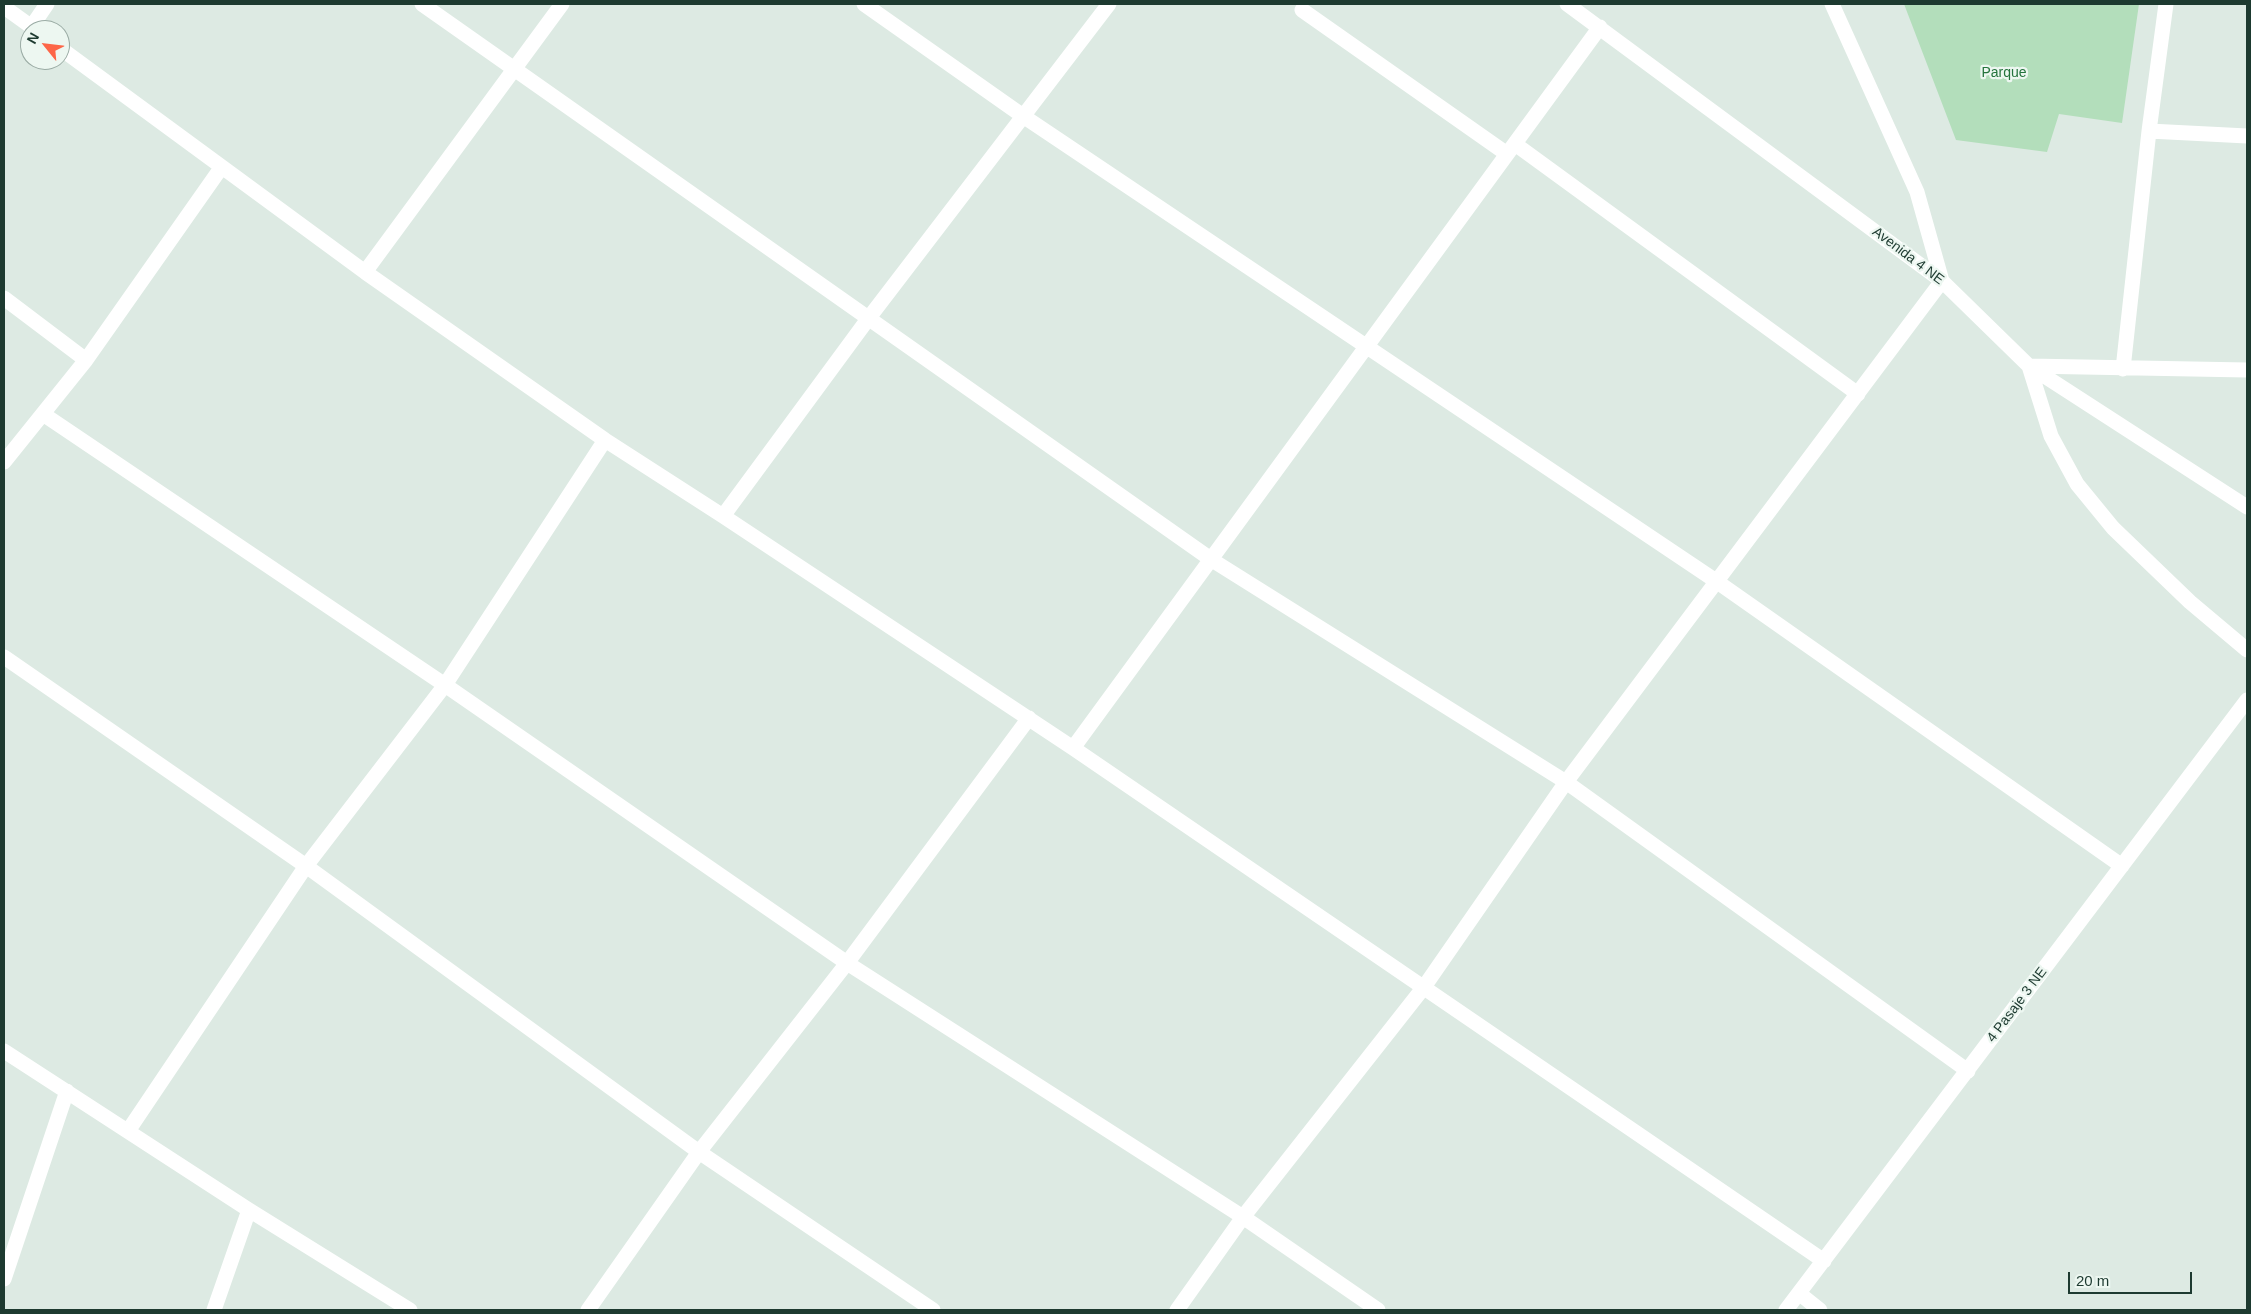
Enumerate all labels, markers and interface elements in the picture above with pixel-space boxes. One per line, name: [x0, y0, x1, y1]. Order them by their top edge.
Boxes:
north arrow: [20, 20, 70, 70]
text: N: [23, 30, 42, 47]
park label: Parque: [1981, 65, 2027, 81]
street label: Avenida 4 NE: [1869, 224, 1947, 288]
street label: 4 Pasaje 3 NE: [1983, 964, 2051, 1046]
scale bar: [2071, 1262, 2195, 1294]
text: 20 m: [2076, 1272, 2109, 1289]

